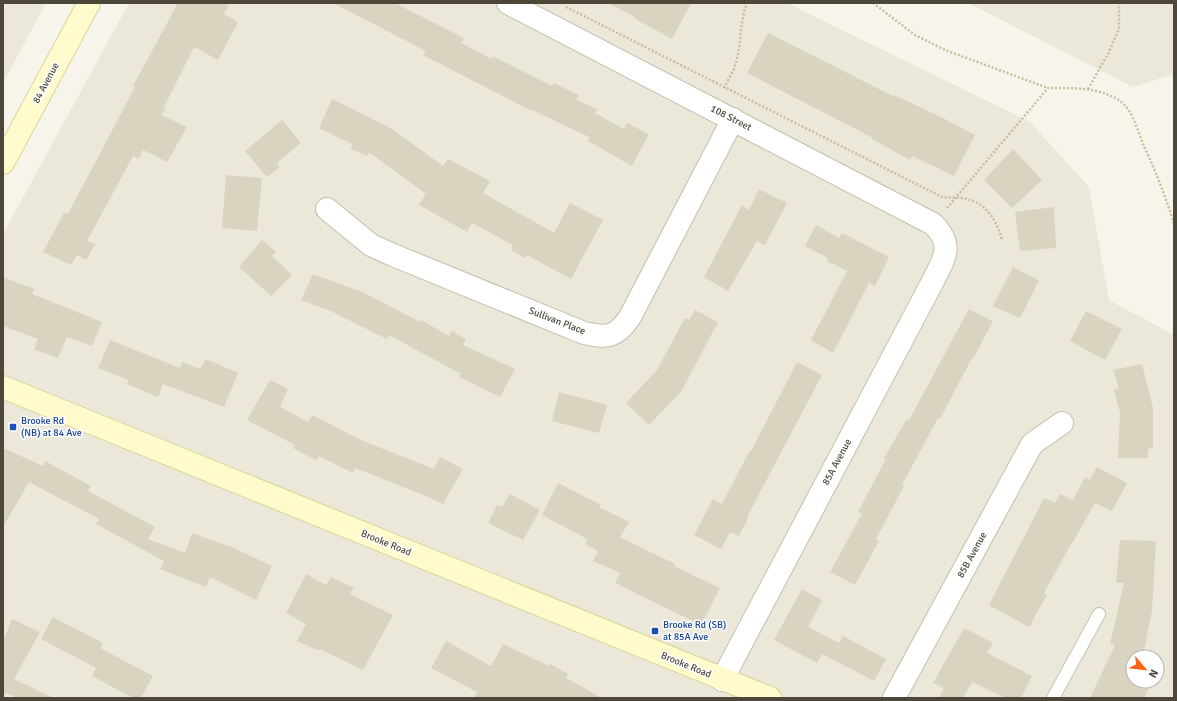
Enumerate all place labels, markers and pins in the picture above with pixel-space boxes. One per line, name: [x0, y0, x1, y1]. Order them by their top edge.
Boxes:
place label: Brooke Rd (NB) at 84 Ave: [21, 415, 82, 439]
marker: Brooke Rd (NB) at 84 Ave: [8, 422, 18, 432]
place label: Brooke Rd (SB) at 85A Ave: [663, 619, 726, 643]
marker: Brooke Rd (SB) at 85A Ave: [650, 626, 660, 636]

